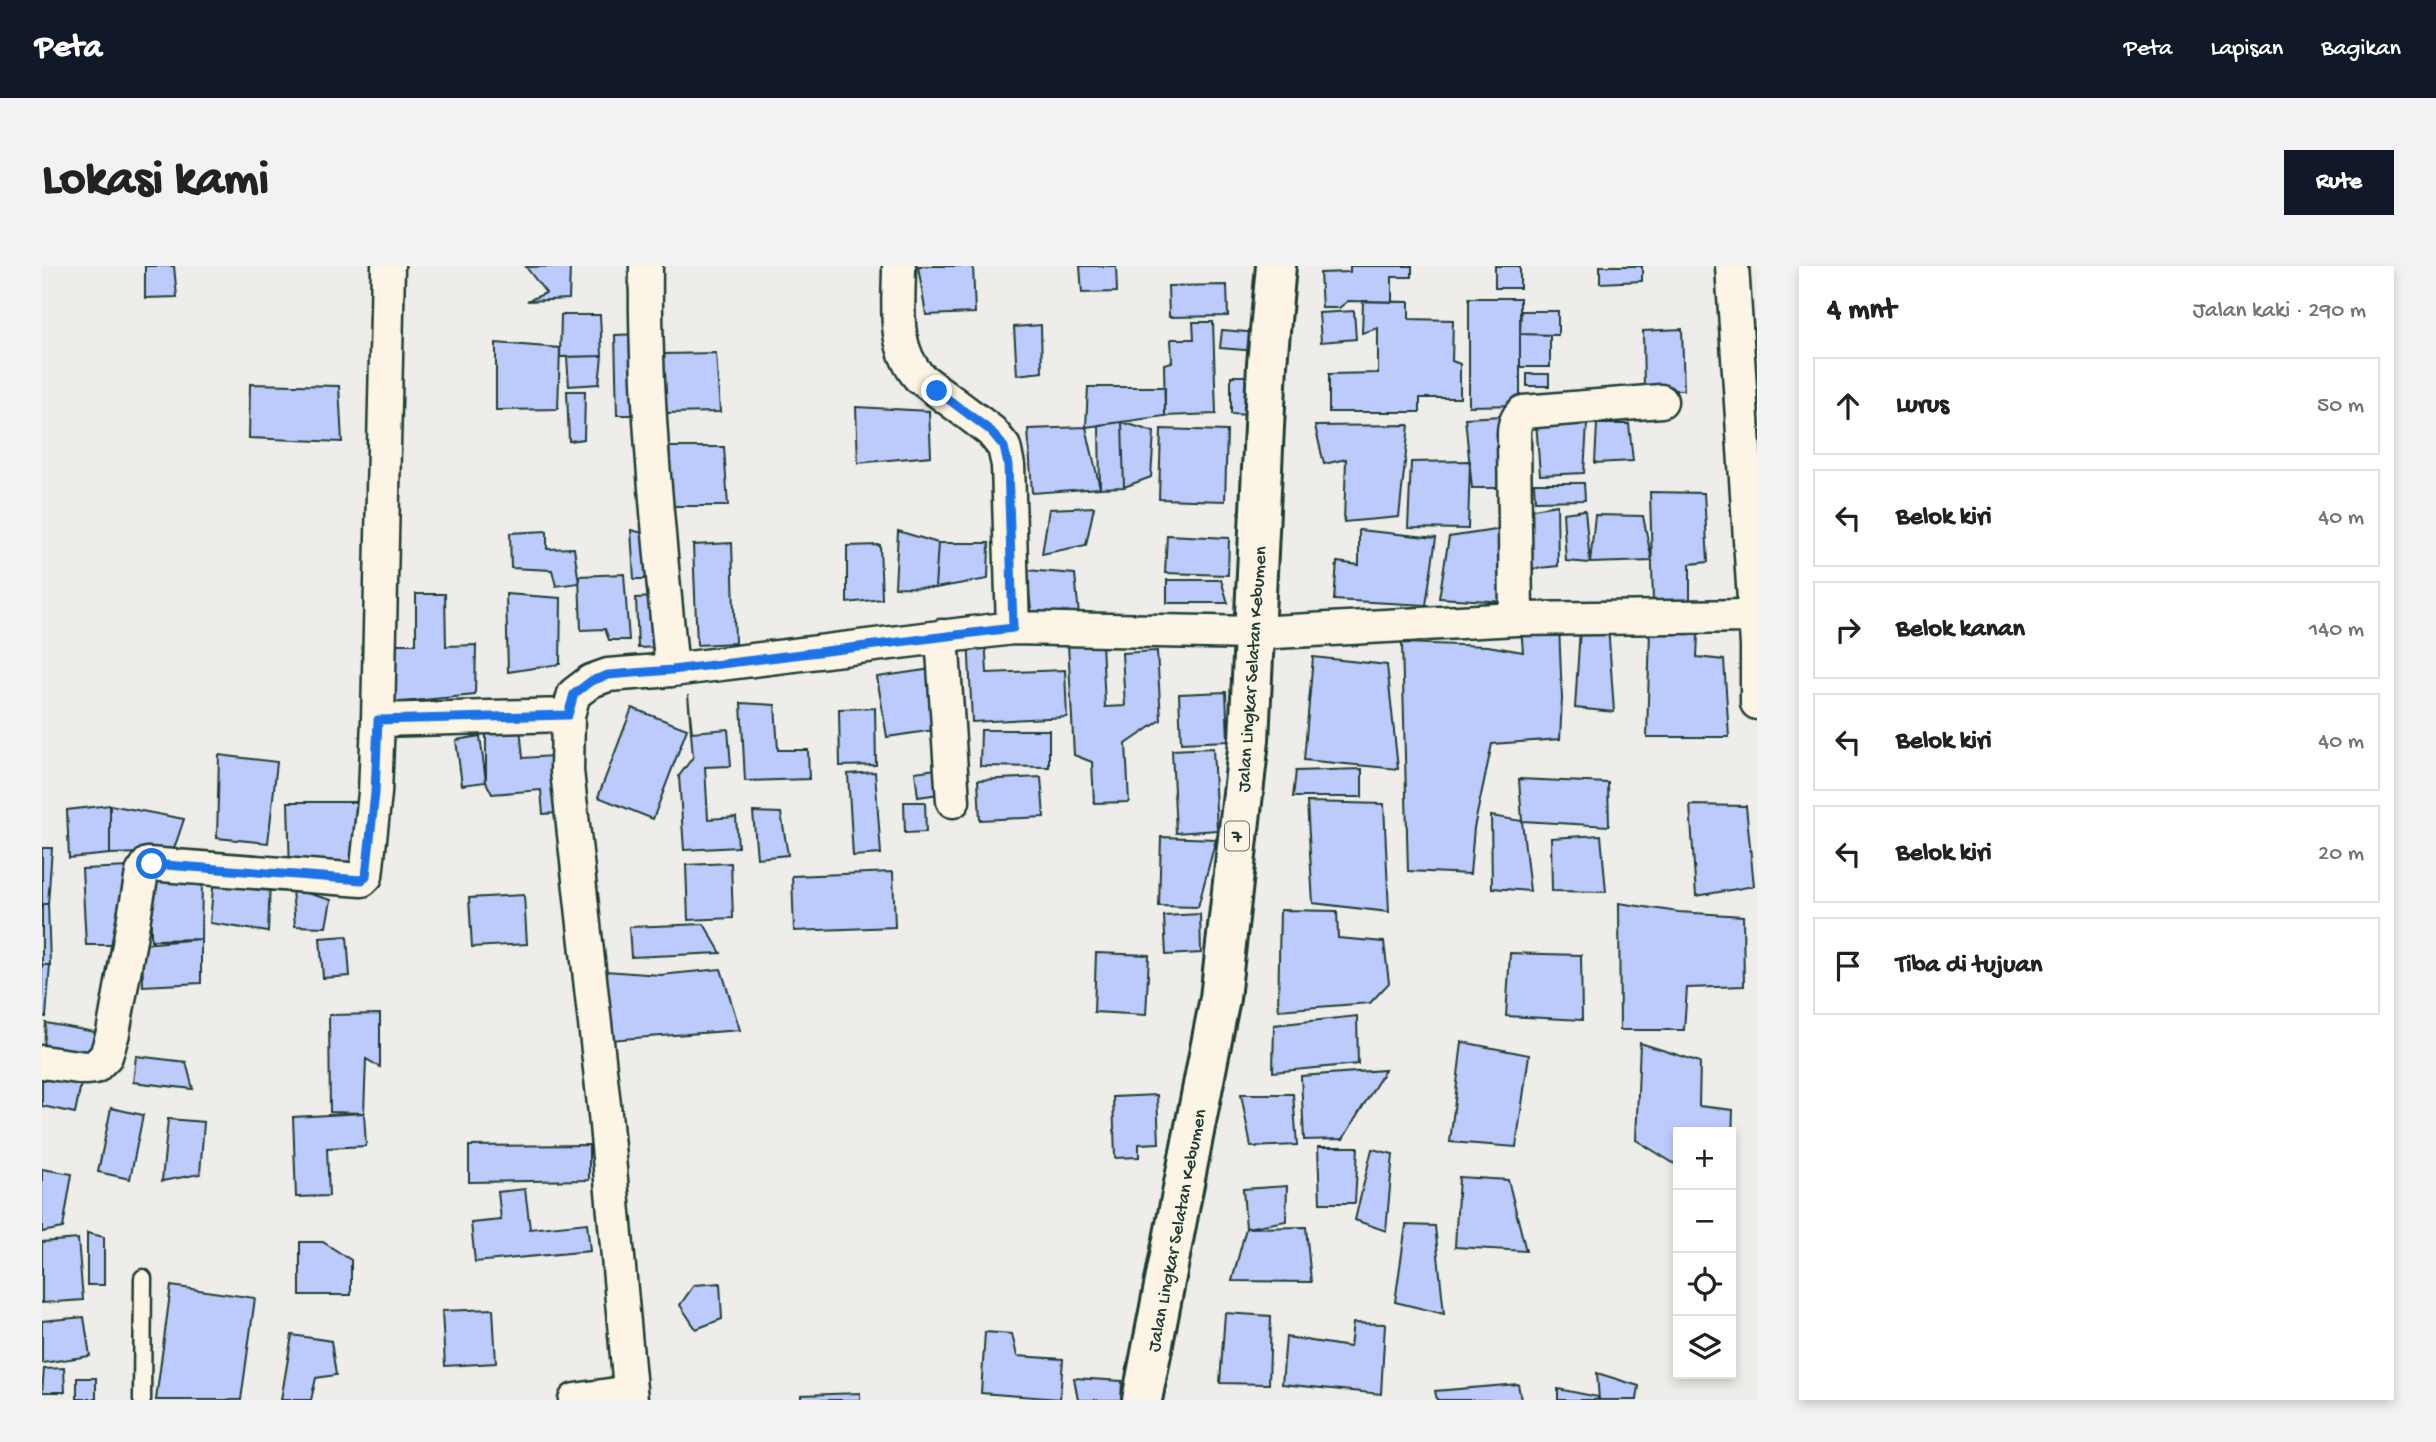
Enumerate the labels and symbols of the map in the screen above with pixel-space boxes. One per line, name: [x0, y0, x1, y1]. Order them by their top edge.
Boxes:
route end: [921, 375, 952, 406]
street label: Jalan Lingkar Selatan Kebumen: [1233, 545, 1274, 793]
road number: 7: [1225, 822, 1249, 850]
route start: [136, 848, 167, 879]
street label: Jalan Lingkar Selatan Kebumen: [1144, 1107, 1213, 1354]

